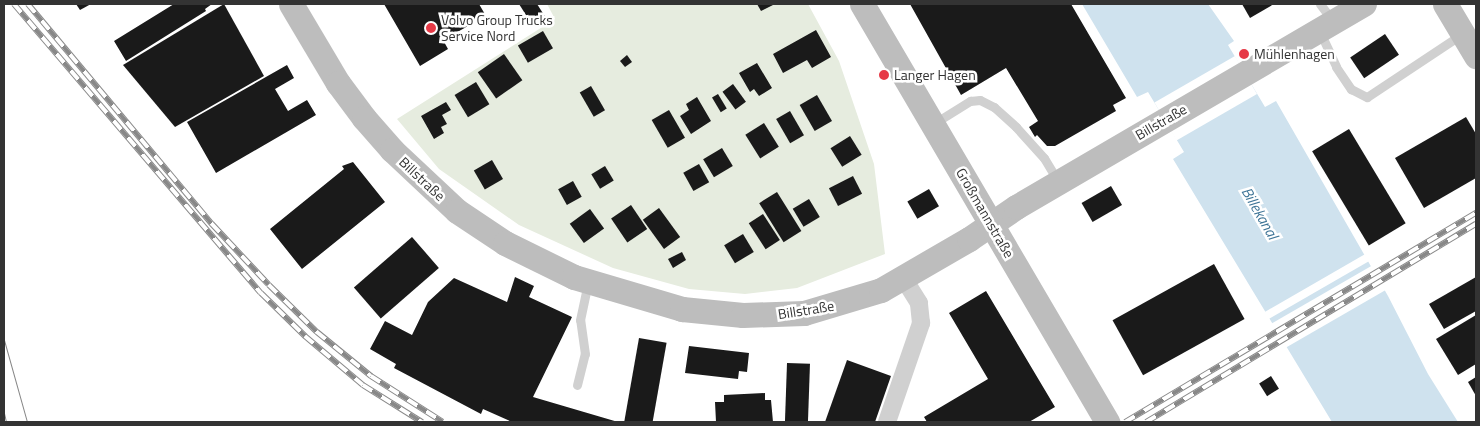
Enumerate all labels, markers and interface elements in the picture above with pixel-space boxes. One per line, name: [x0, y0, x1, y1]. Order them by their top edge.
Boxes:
place label: Volvo Group Trucks Service Nord: [441, 12, 553, 44]
marker: Volvo Group Trucks Service Nord: [425, 22, 437, 34]
place label: Mühlenhagen: [1254, 46, 1335, 62]
marker: Mühlenhagen: [1238, 48, 1250, 60]
place label: Langer Hagen: [894, 67, 976, 83]
marker: Langer Hagen: [878, 69, 890, 81]
street label: Billstraße: [1132, 101, 1190, 143]
street label: Billstraße: [396, 154, 448, 204]
street label: Großmannstraße: [953, 165, 1017, 261]
water label: Billekanal: [1238, 184, 1282, 242]
street label: Billstraße: [777, 297, 835, 323]

